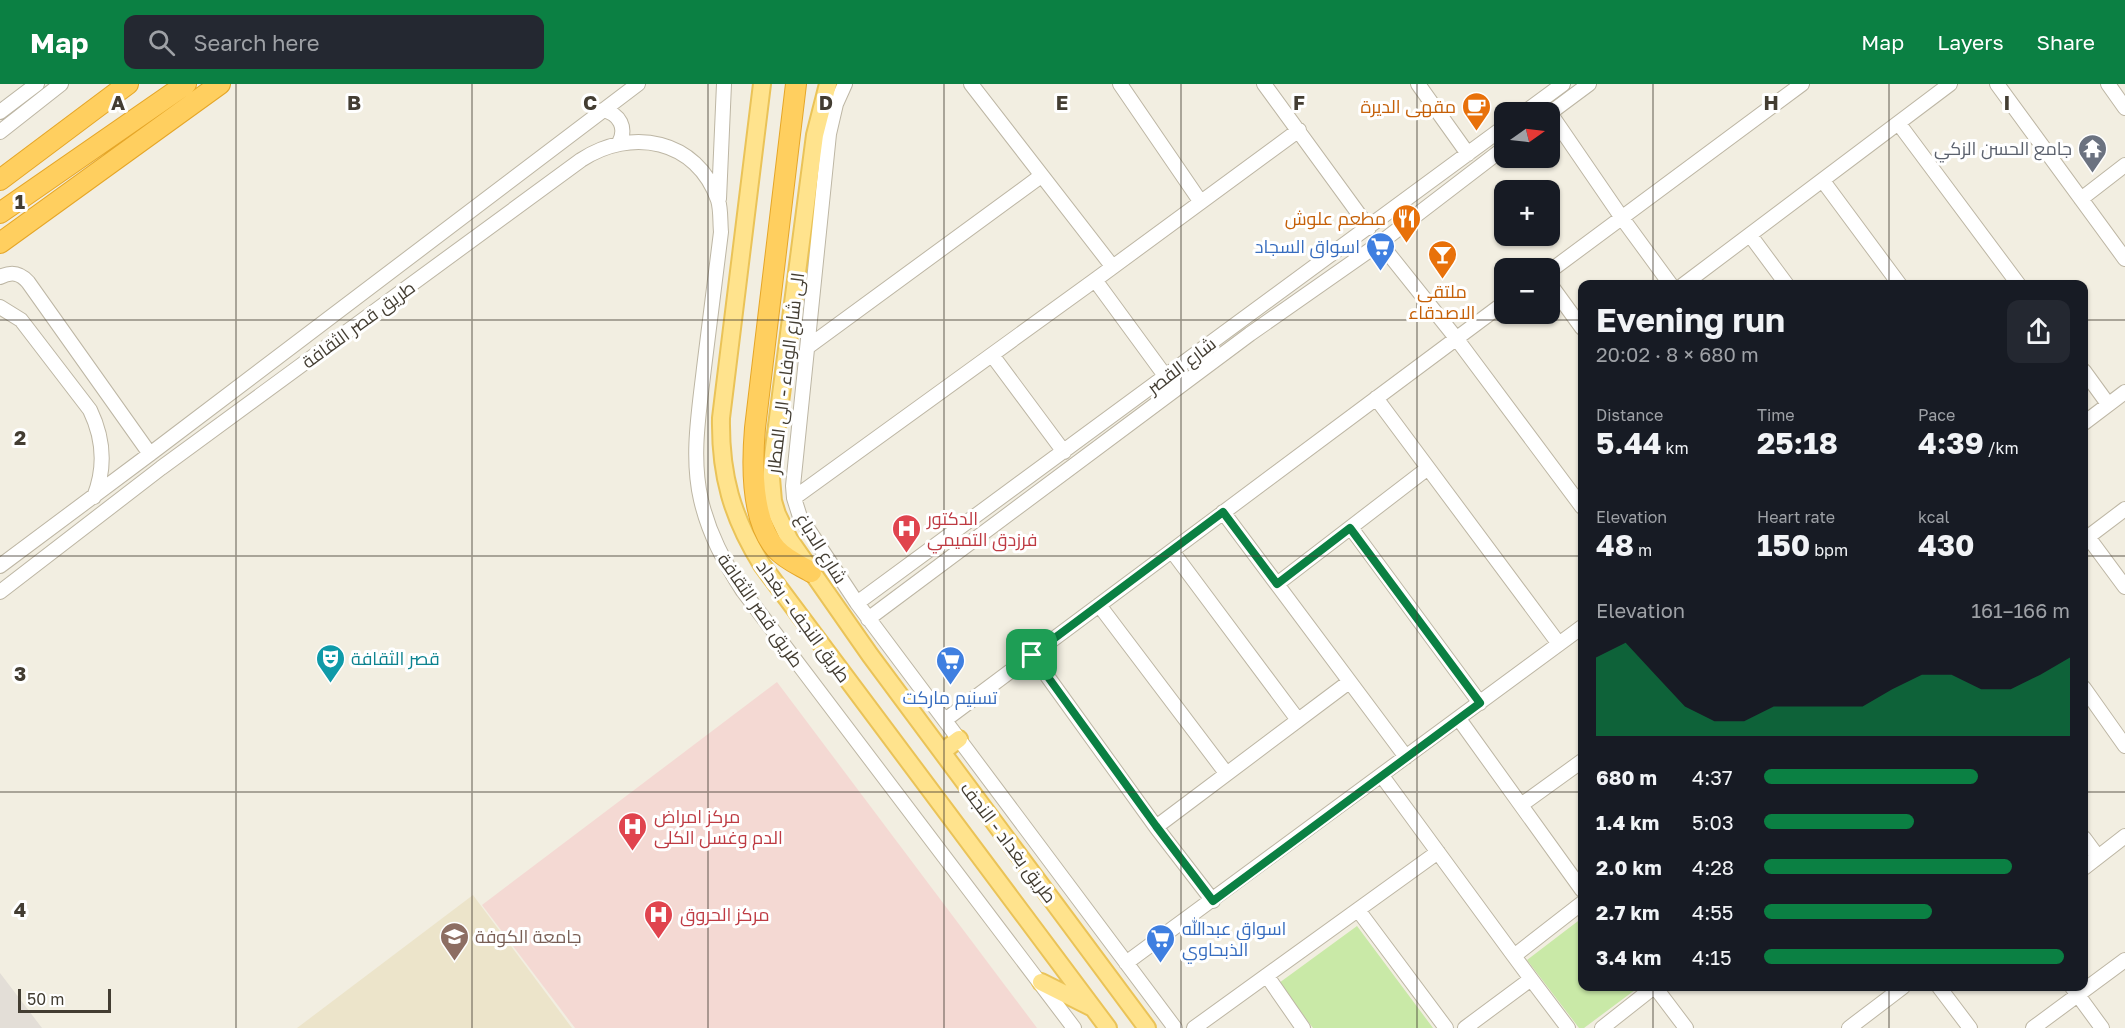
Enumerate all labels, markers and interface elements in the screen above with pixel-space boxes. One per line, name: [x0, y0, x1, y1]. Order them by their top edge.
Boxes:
search box: [124, 15, 544, 69]
text: Map: [30, 26, 88, 59]
icon: search: [145, 26, 178, 59]
text: Search here: [193, 29, 319, 56]
text: Map: [1861, 29, 1904, 55]
text: Layers: [1937, 29, 2004, 55]
text: Share: [2037, 29, 2095, 55]
text: A: [111, 90, 125, 114]
text: B: [347, 90, 361, 114]
text: C: [583, 90, 597, 114]
text: D: [819, 90, 833, 114]
text: E: [1056, 90, 1068, 114]
text: F: [1293, 90, 1305, 114]
cafe icon: مقهى الديرة: [1461, 90, 1493, 132]
text: H: [1763, 90, 1779, 114]
text: I: [2004, 90, 2010, 114]
place label: مقهى الديرة: [1361, 95, 1456, 118]
north arrow: [1494, 102, 1560, 168]
map controls: [1494, 102, 1560, 324]
temple icon: جامع الحسن الزكي: [2077, 132, 2109, 174]
place label: جامع الحسن الزكي: [1934, 137, 2072, 163]
button: +: [1494, 180, 1560, 246]
text: 1: [15, 189, 25, 213]
restaurant icon: مطعم علوش: [1391, 202, 1423, 244]
place label: مطعم علوش: [1285, 207, 1386, 231]
supermarket icon: اسواق السجاد: [1365, 230, 1397, 272]
place label: اسواق السجاد: [1255, 235, 1360, 259]
bar icon: ملتقى الاصدقاء: [1426, 238, 1458, 280]
button: −: [1494, 258, 1560, 324]
street label: الى شارع الوفاء - الى المطار: [762, 271, 810, 476]
street label: طريق قصر الثقافة: [297, 276, 420, 374]
place label: ملتقى الاصدقاء: [1409, 280, 1475, 323]
text: Evening run: [1596, 300, 1785, 339]
button: share: [2007, 300, 2070, 363]
street label: شارع القصر: [1141, 332, 1221, 400]
text: 20:02 · 8 × 680 m: [1596, 342, 1759, 366]
text: Distance: [1596, 405, 1663, 425]
text: Time: [1757, 405, 1795, 425]
text: Pace: [1918, 405, 1955, 425]
text: 2: [14, 425, 26, 449]
text: 5.44: [1596, 425, 1661, 461]
text: 25:18: [1757, 425, 1838, 461]
text: 4:39: [1918, 425, 1984, 461]
text: km: [1661, 438, 1689, 458]
text: /km: [1984, 438, 2019, 458]
place label: الدكتور فرزدق التميمي: [926, 507, 1037, 554]
text: Elevation: [1596, 507, 1667, 527]
text: Heart rate: [1757, 507, 1835, 527]
text: kcal: [1918, 507, 1950, 527]
street label: شارع الدباغ: [790, 509, 852, 588]
hospital icon: الدكتور فرزدق التميمي: [890, 512, 922, 554]
text: 48: [1596, 527, 1634, 563]
text: 150: [1757, 527, 1810, 563]
text: 430: [1918, 527, 1975, 563]
text: m: [1634, 540, 1652, 560]
text: bpm: [1810, 540, 1848, 560]
street label: طريق قصر الثقافة: [712, 549, 809, 673]
street label: طريق النجف - بغداد: [751, 556, 856, 688]
text: Elevation: [1596, 598, 1685, 622]
text: 161–166 m: [1971, 598, 2070, 622]
pin: [1006, 629, 1057, 680]
icon: arrive: [1015, 638, 1048, 671]
theatre icon: قصر الثقافة: [314, 642, 346, 684]
supermarket icon: تسنيم ماركت: [934, 644, 966, 686]
place label: قصر الثقافة: [351, 647, 440, 670]
text: 3: [14, 661, 26, 685]
place label: تسنيم ماركت: [903, 686, 998, 710]
text: 680 m: [1596, 765, 1657, 789]
text: 4:37: [1692, 765, 1733, 789]
street label: طريق بغداد - النجف: [955, 777, 1062, 908]
place label: مركز امراض الدم وغسل الكلى: [654, 805, 783, 850]
hospital icon: مركز امراض الدم وغسل الكلى: [617, 810, 649, 852]
text: 1.4 km: [1596, 810, 1659, 834]
text: 5:03: [1692, 810, 1734, 834]
text: 2.0 km: [1596, 855, 1662, 879]
text: 4:28: [1692, 855, 1734, 879]
text: 4: [14, 897, 26, 921]
hospital icon: مركز الحروق: [643, 898, 675, 940]
text: 2.7 km: [1596, 900, 1660, 924]
text: 4:55: [1692, 900, 1733, 924]
place label: مركز الحروق: [680, 903, 770, 927]
place label: اسواق عبدالله الذبحاوي: [1182, 917, 1286, 964]
school or university icon: جامعة الكوفة: [438, 920, 470, 962]
supermarket icon: اسواق عبدالله الذبحاوي: [1145, 922, 1177, 964]
place label: جامعة الكوفة: [475, 925, 582, 948]
text: 3.4 km: [1596, 945, 1661, 969]
text: 4:15: [1692, 945, 1732, 969]
scale bar: [18, 986, 111, 1014]
text: 50 m: [27, 989, 64, 1009]

